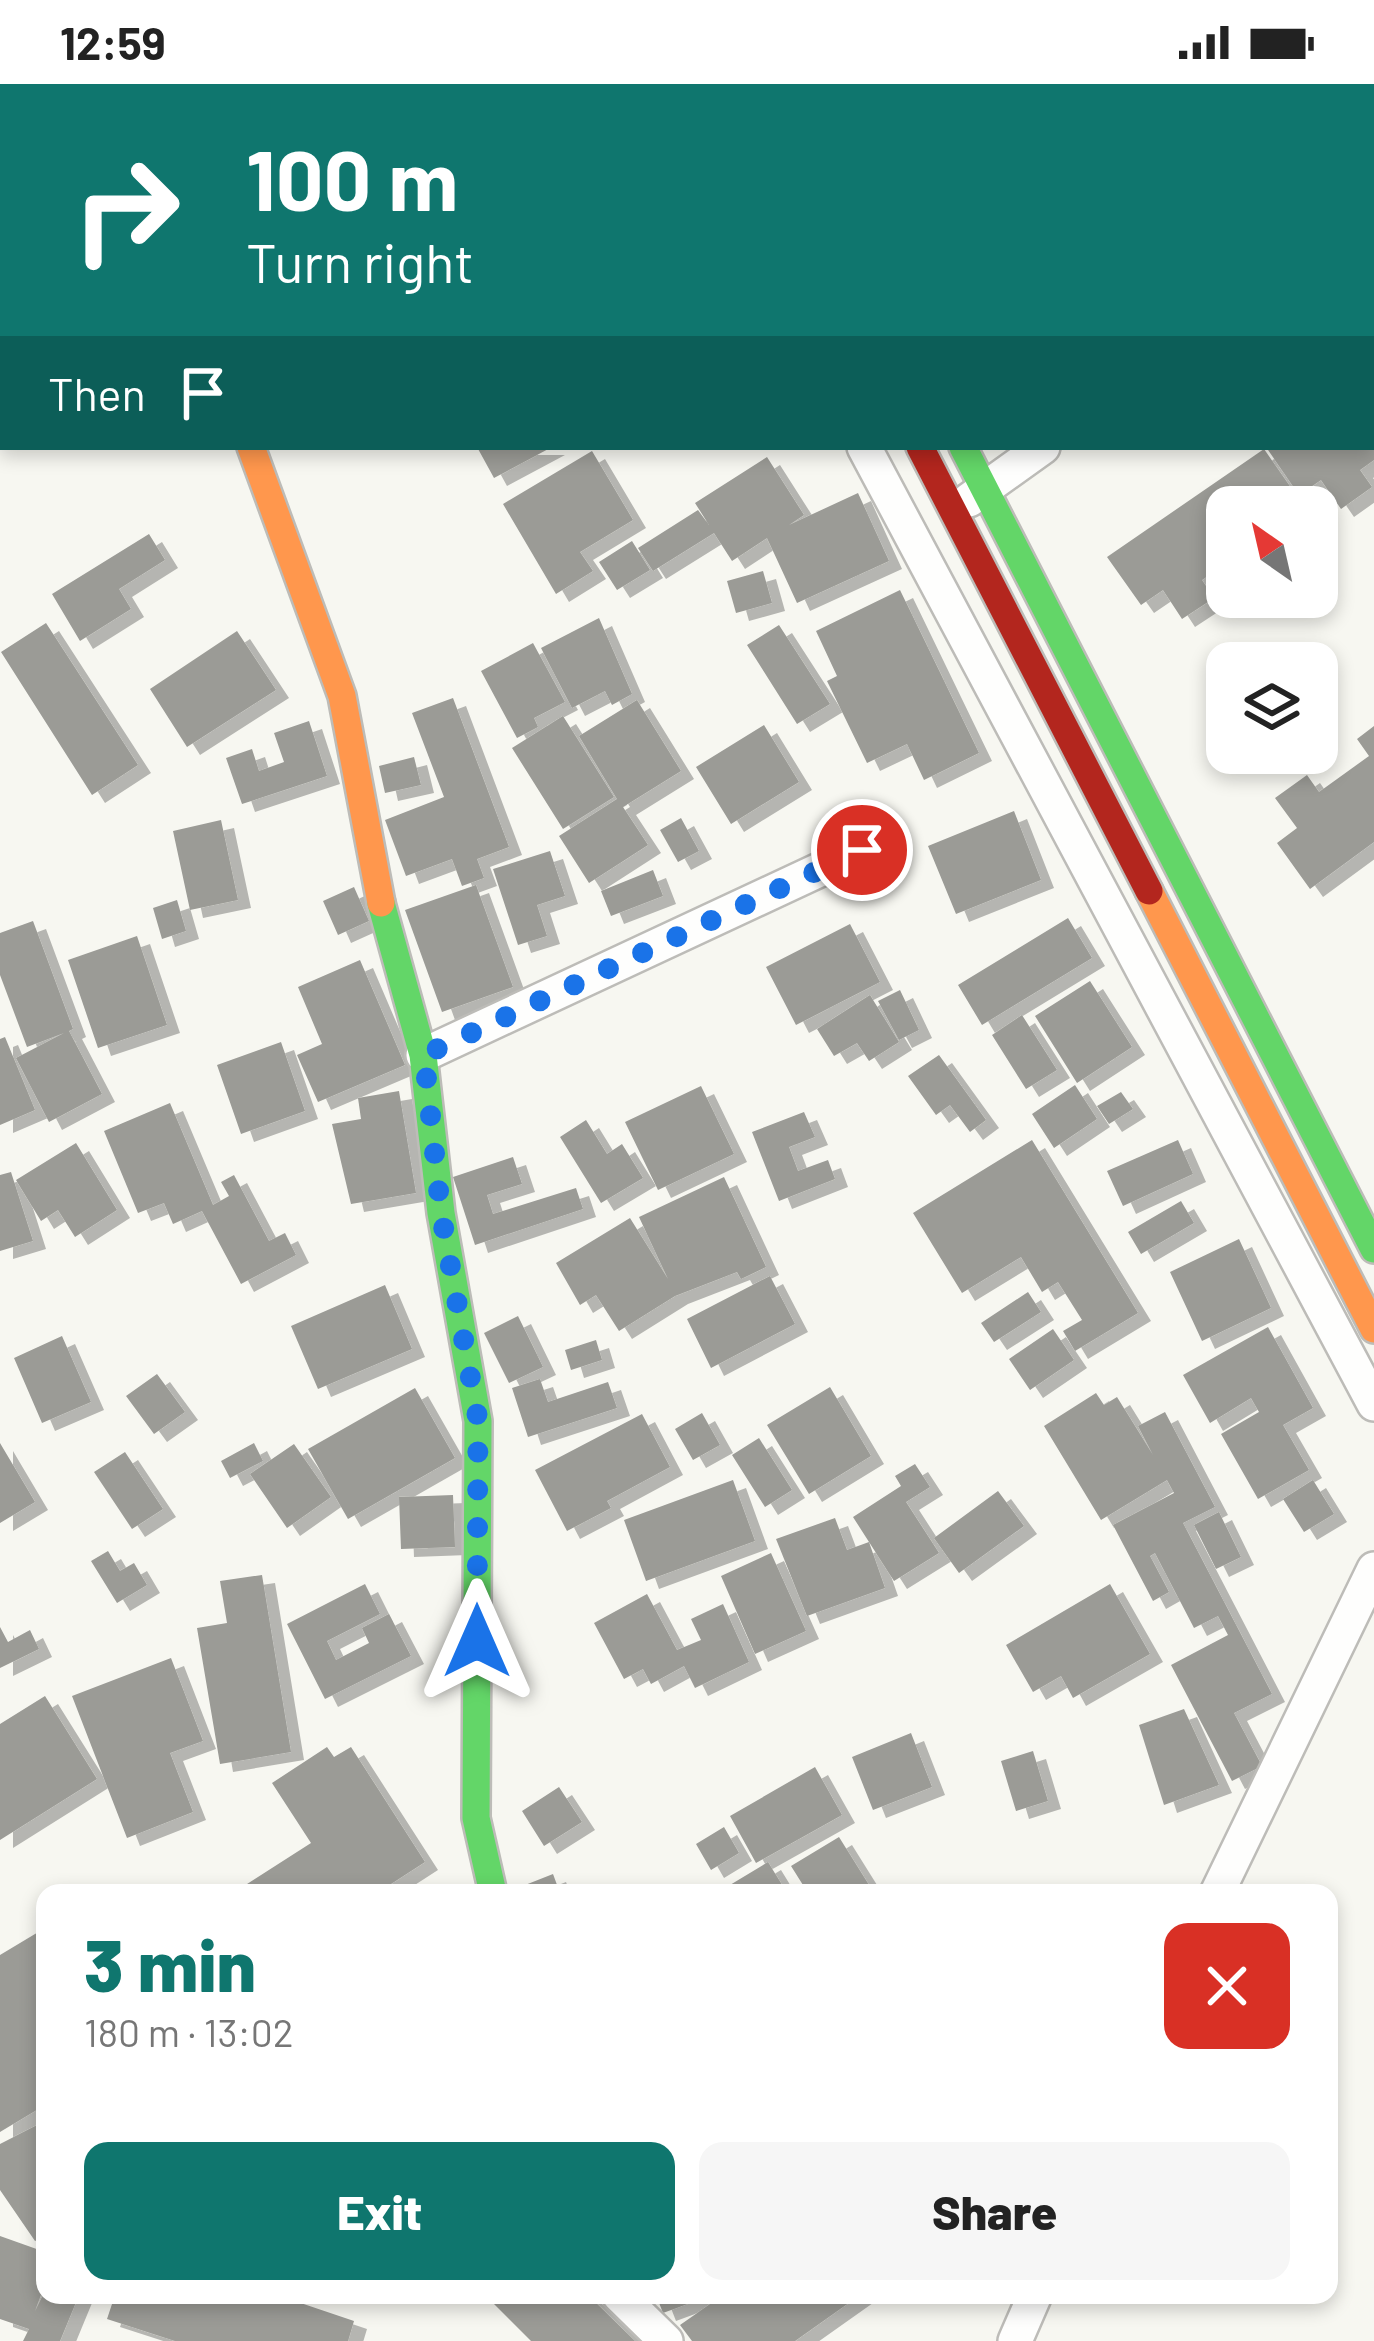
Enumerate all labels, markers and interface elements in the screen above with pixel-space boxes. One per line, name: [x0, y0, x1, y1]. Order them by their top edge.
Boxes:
text: 12:59: [60, 15, 166, 69]
text: 100 m: [246, 127, 458, 228]
icon: right: [48, 132, 204, 288]
text: Turn right: [246, 229, 474, 294]
icon: arrive: [170, 360, 236, 426]
text: Then: [48, 366, 146, 420]
north arrow: [1206, 486, 1338, 618]
map controls: [1206, 486, 1338, 774]
button: layers: [1206, 642, 1338, 774]
pin: [811, 799, 913, 901]
icon: arrive: [829, 817, 895, 883]
position arrow: [414, 1578, 540, 1704]
text: 3 min: [84, 1920, 256, 2006]
button: close: [1164, 1923, 1290, 2049]
text: 180 m · 13:02: [84, 2008, 294, 2055]
button: Exit: [84, 2142, 675, 2280]
button: Share: [699, 2142, 1290, 2280]

